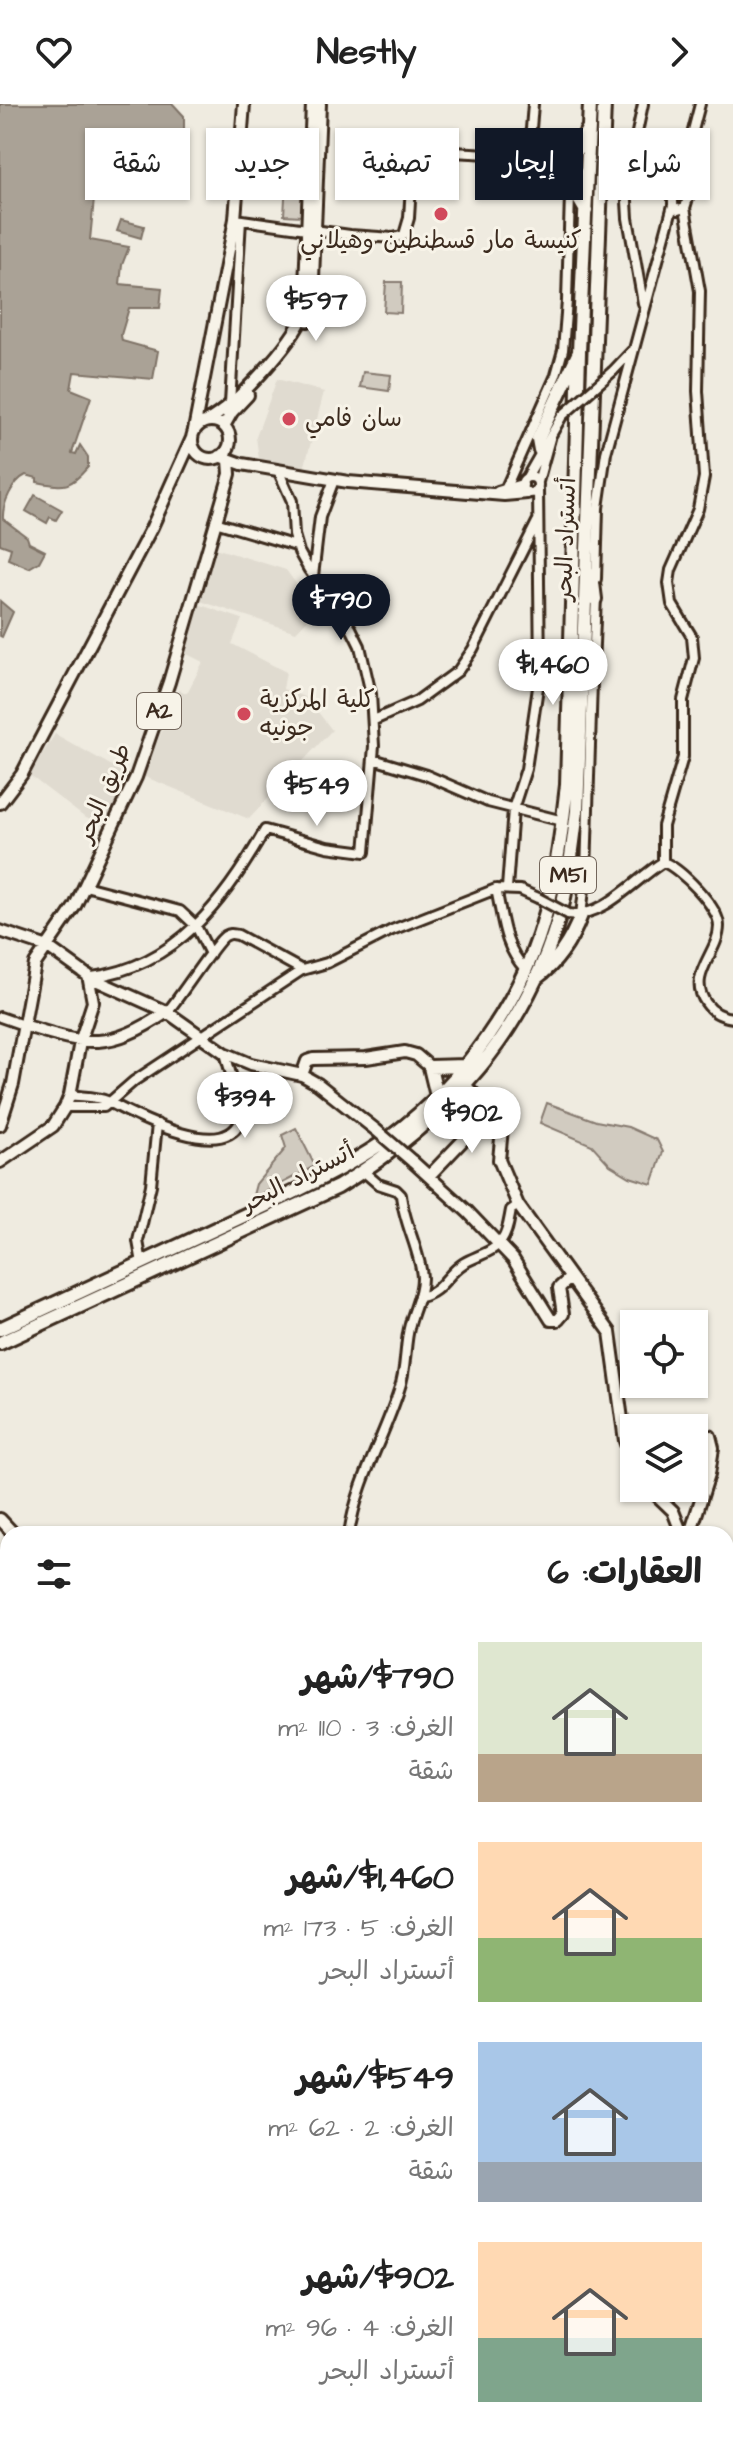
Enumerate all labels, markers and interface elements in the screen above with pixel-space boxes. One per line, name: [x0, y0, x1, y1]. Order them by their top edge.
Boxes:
text: Nestly: [316, 27, 417, 78]
icon: heart: [32, 30, 76, 74]
icon: forward: [657, 30, 701, 74]
chip: شقة: [85, 128, 190, 200]
chip: جديد: [206, 128, 319, 200]
chip: تصفية: [335, 128, 459, 200]
chip: إيجار: [475, 128, 583, 200]
chip: شراء: [599, 128, 710, 200]
marker: كنيسة مار قسطنطين وهيلاني: [432, 205, 450, 223]
place label: كنيسة مار قسطنطين وهيلاني: [300, 224, 582, 261]
pin: $597: [269, 275, 363, 343]
text: $597: [284, 283, 348, 319]
place label: سان فامي: [305, 402, 402, 439]
marker: سان فامي: [280, 410, 298, 428]
street label: أتستراد البحر: [547, 477, 585, 603]
pin: $790: [294, 574, 388, 642]
text: $790: [310, 582, 372, 618]
pin: $1,460: [488, 639, 618, 707]
text: $1,460: [517, 647, 589, 683]
place label: كلية المركزية جونيه: [260, 683, 375, 745]
road number: A2: [137, 693, 181, 729]
marker: كلية المركزية جونيه: [235, 705, 253, 723]
street label: طريق البحر: [67, 738, 140, 850]
pin: $549: [270, 760, 364, 828]
text: $549: [284, 768, 350, 804]
road number: M51: [540, 857, 596, 893]
pin: $394: [198, 1072, 292, 1140]
text: $394: [215, 1080, 275, 1116]
pin: $902: [425, 1087, 519, 1155]
text: $902: [442, 1095, 502, 1131]
street label: أتستراد البحر: [234, 1135, 361, 1222]
map controls: [620, 1310, 708, 1502]
button: locate: [620, 1310, 708, 1398]
button: layers: [620, 1414, 708, 1502]
text: العقارات: 6: [547, 1549, 702, 1597]
icon: filters: [32, 1552, 76, 1596]
text: $790/شهر: [301, 1654, 454, 1702]
icon: home: [542, 1674, 638, 1770]
text: الغرف: 3 · 110 m²: [278, 1710, 454, 1746]
text: شقة: [409, 1753, 454, 1789]
text: $1,460/شهر: [287, 1854, 454, 1902]
icon: home: [542, 1874, 638, 1970]
text: الغرف: 5 · 173 m²: [263, 1910, 454, 1946]
text: أتستراد البحر: [320, 1953, 454, 1989]
text: $549/شهر: [297, 2054, 454, 2102]
icon: home: [542, 2074, 638, 2170]
text: الغرف: 2 · 62 m²: [268, 2110, 454, 2146]
text: شقة: [409, 2153, 454, 2189]
text: $902/شهر: [303, 2254, 454, 2302]
icon: home: [542, 2274, 638, 2370]
text: الغرف: 4 · 96 m²: [266, 2310, 454, 2346]
text: أتستراد البحر: [320, 2353, 454, 2389]

